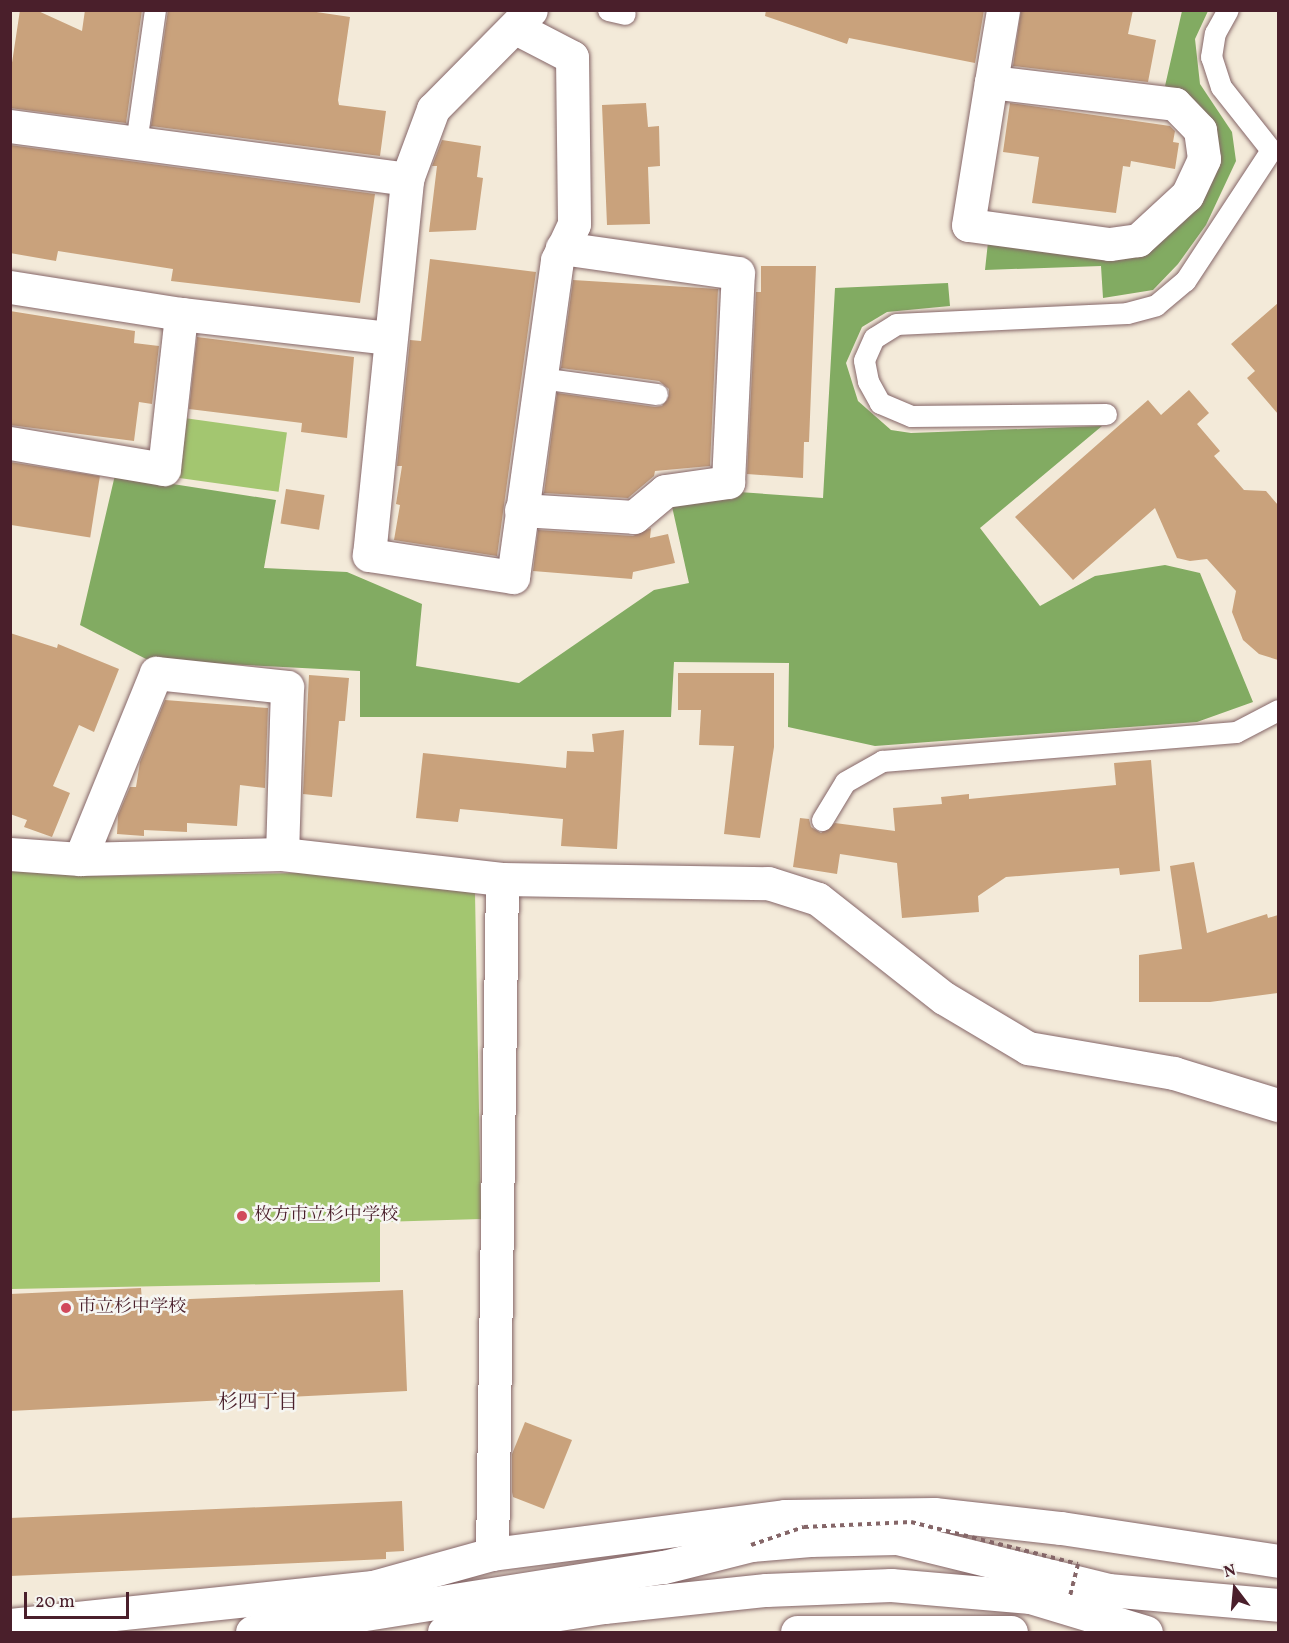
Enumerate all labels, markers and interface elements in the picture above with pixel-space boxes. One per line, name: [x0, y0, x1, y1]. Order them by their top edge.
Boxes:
place label: 枚方市立杉中学校: [254, 1205, 398, 1227]
marker: 枚方市立杉中学校: [235, 1209, 249, 1223]
place label: 市立杉中学校: [78, 1297, 186, 1319]
marker: 市立杉中学校: [59, 1301, 73, 1315]
district label: 杉四丁目: [218, 1391, 298, 1415]
north arrow: [1205, 1559, 1265, 1619]
text: N: [1221, 1560, 1239, 1584]
scale bar: [27, 1580, 132, 1618]
text: 20 m: [35, 1590, 75, 1615]

